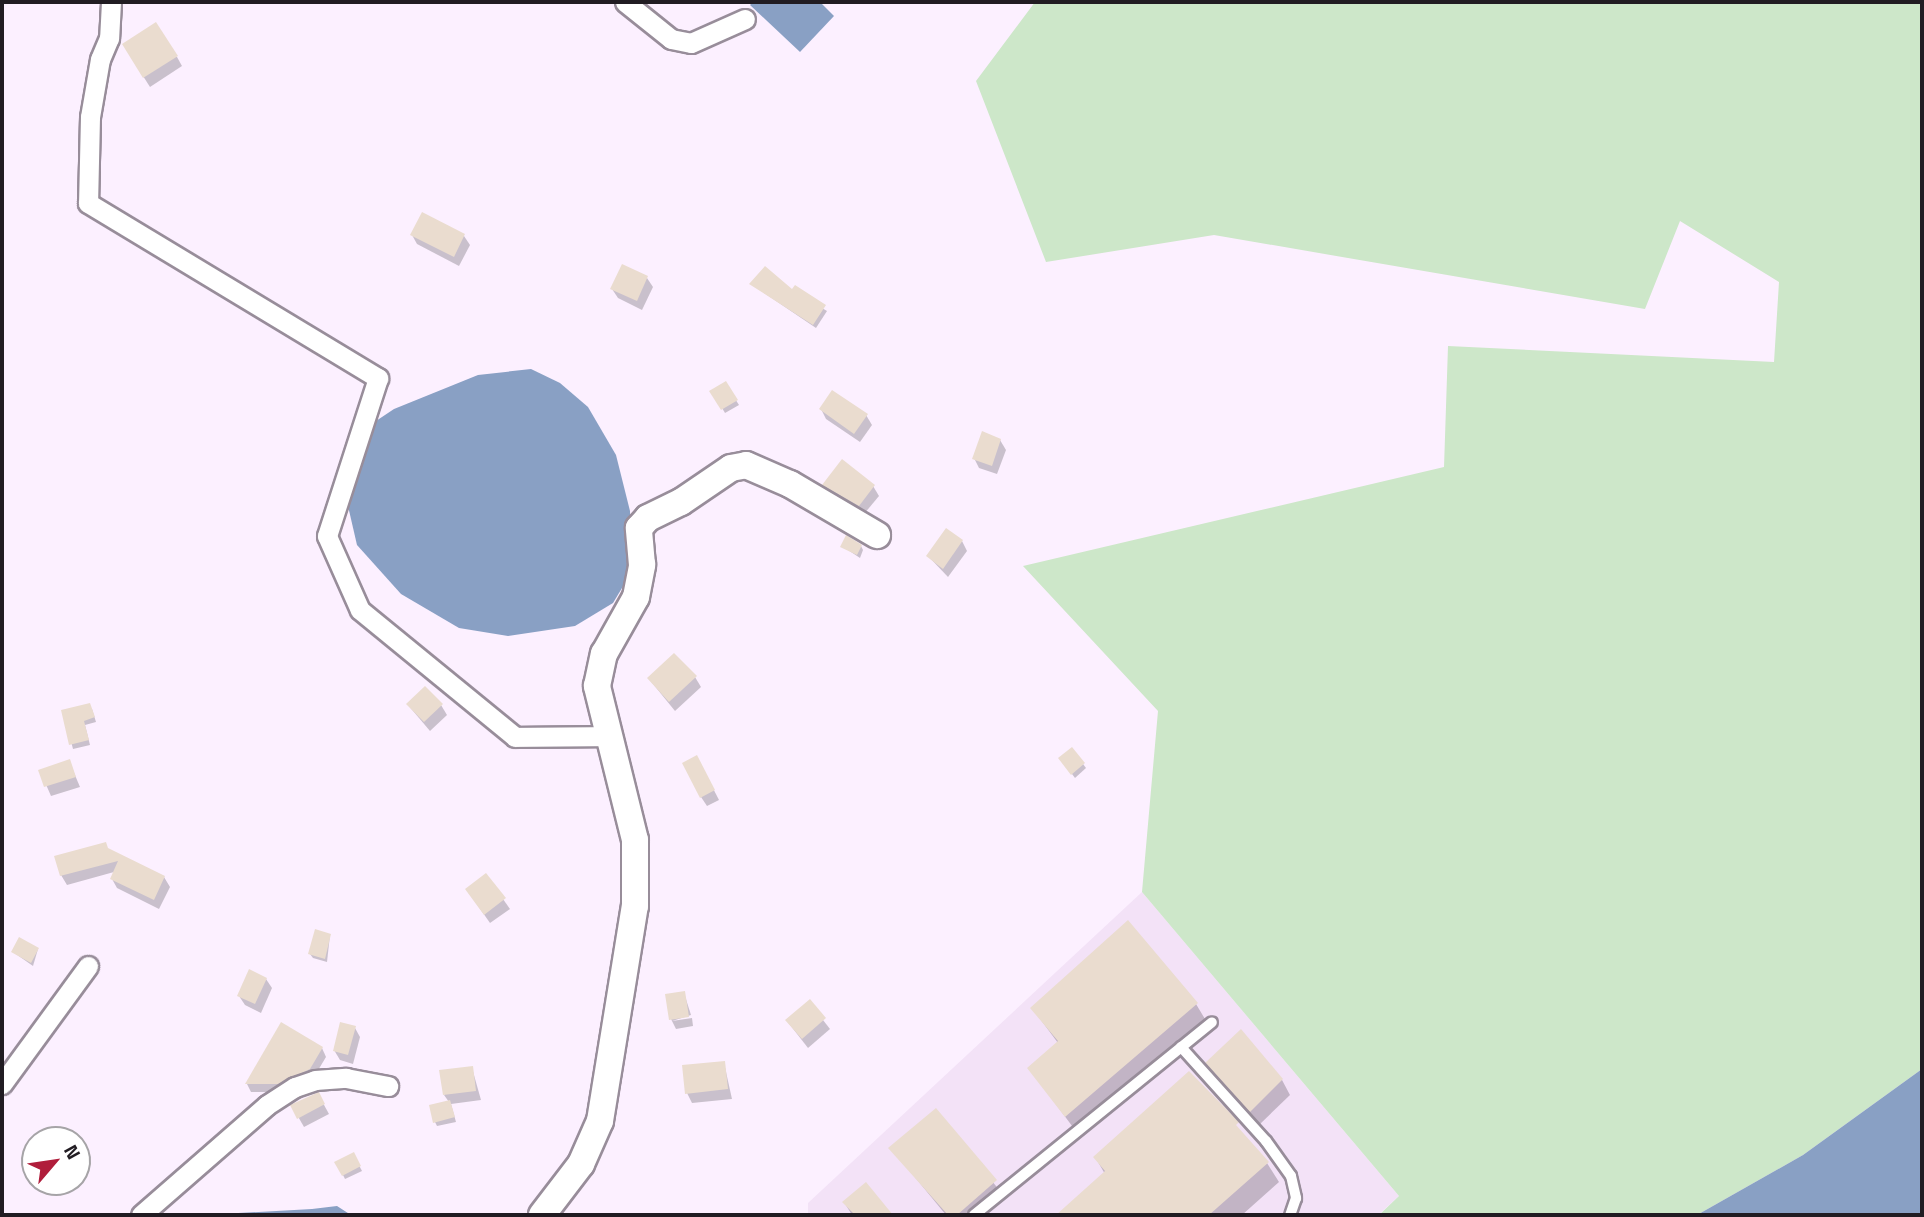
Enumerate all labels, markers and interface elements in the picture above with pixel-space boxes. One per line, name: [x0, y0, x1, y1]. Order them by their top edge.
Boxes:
north arrow: [21, 1126, 91, 1196]
text: N: [57, 1139, 89, 1164]

